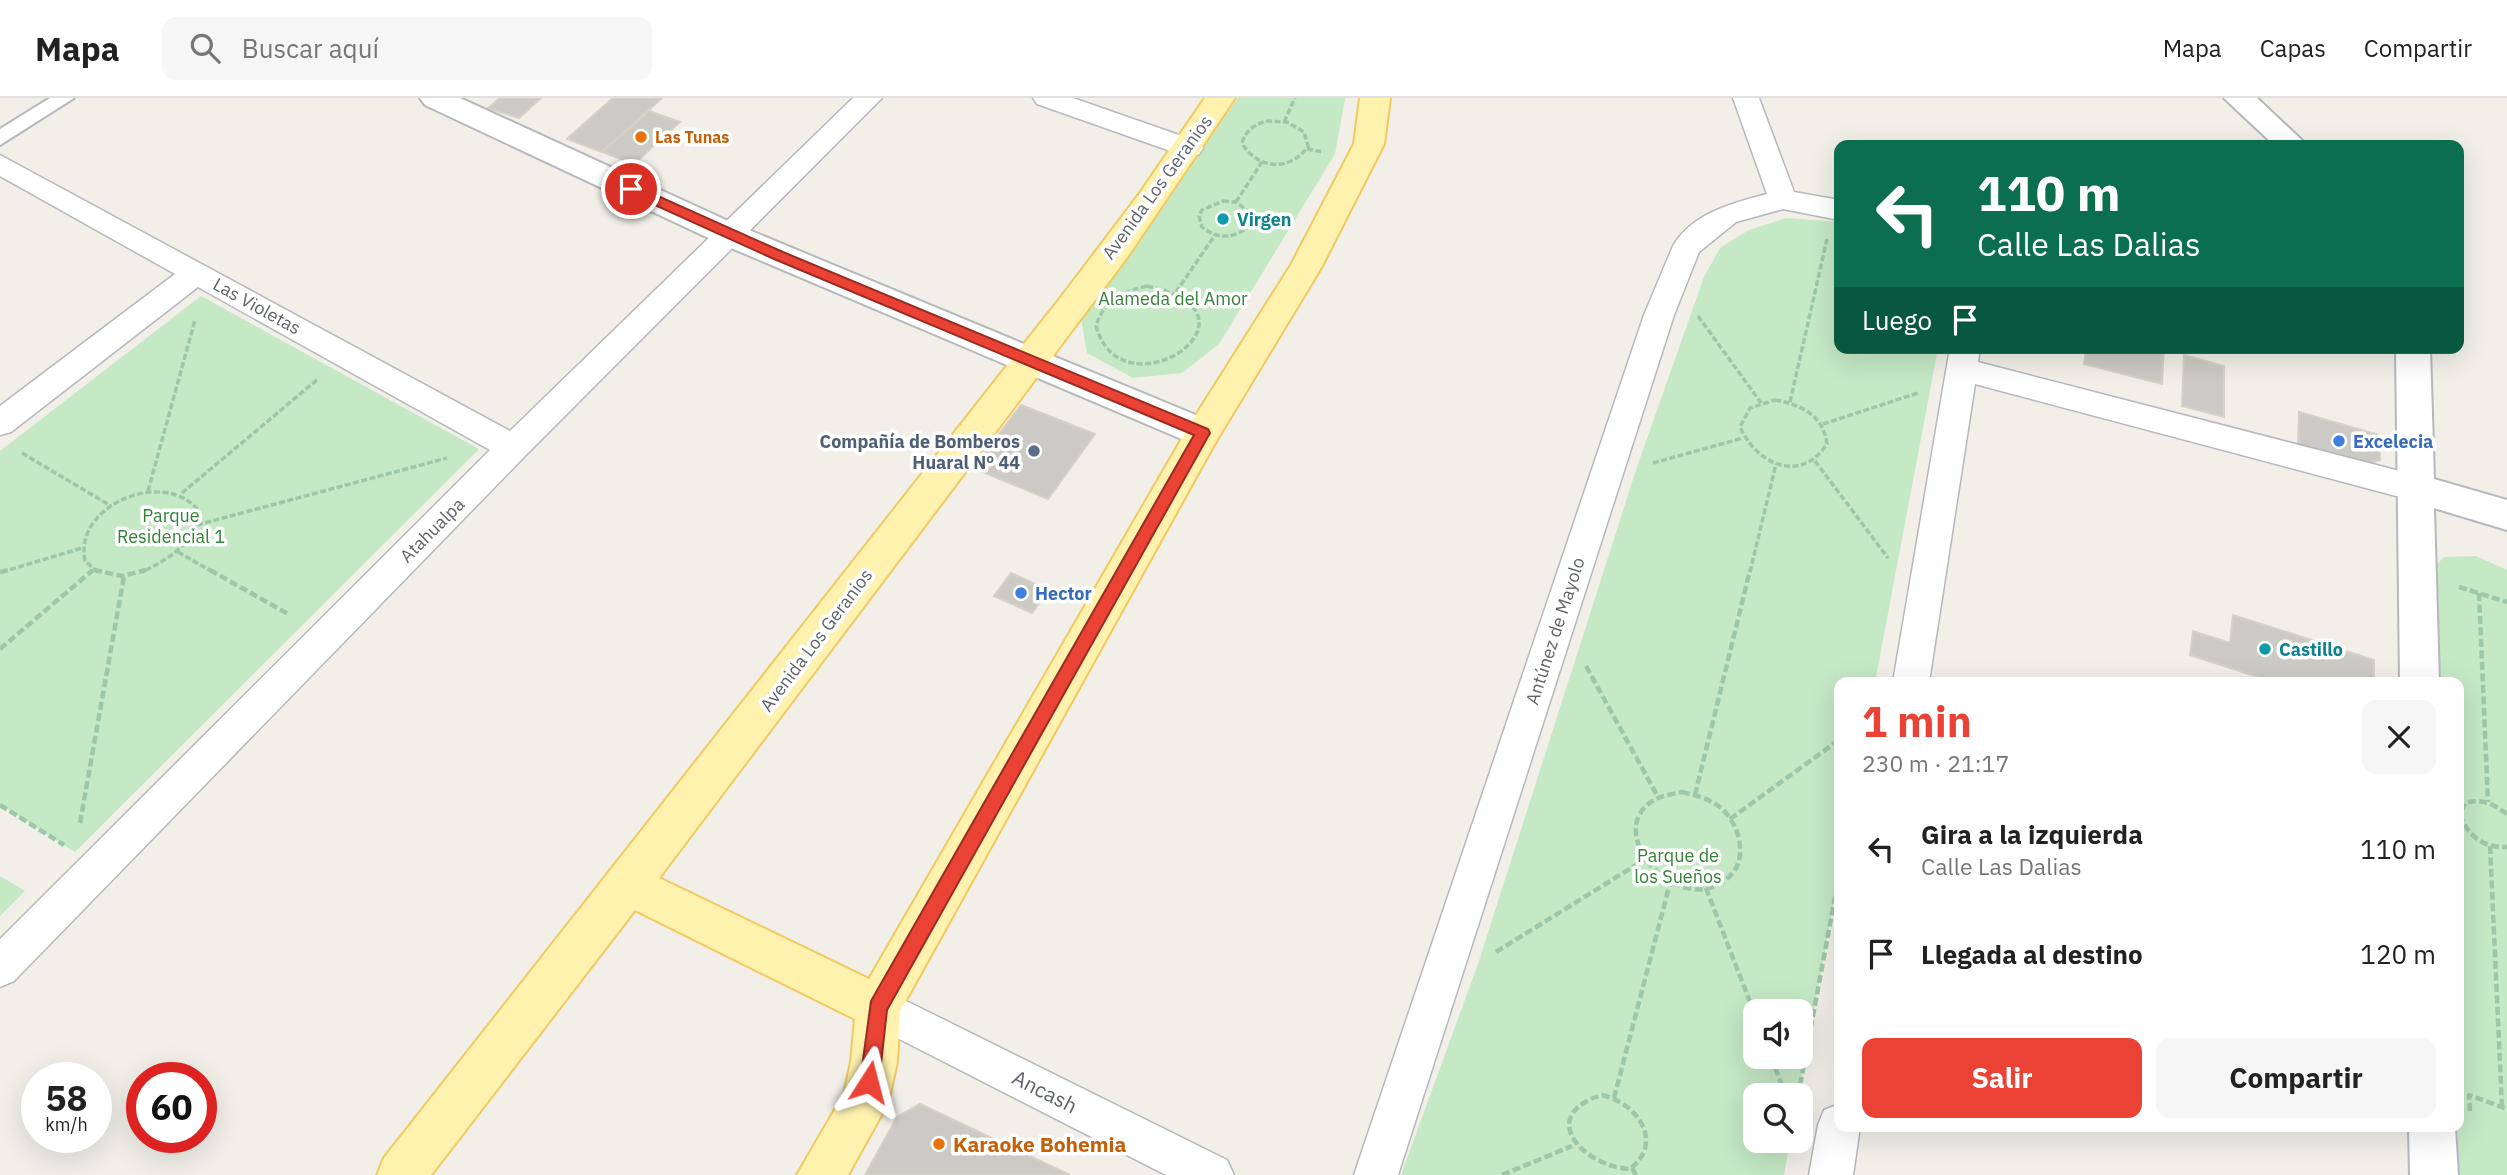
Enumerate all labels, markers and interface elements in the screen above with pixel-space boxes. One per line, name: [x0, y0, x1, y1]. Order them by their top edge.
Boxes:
search box: [162, 17, 652, 80]
text: Mapa: [35, 27, 120, 70]
icon: search: [186, 29, 224, 67]
text: Buscar aquí: [242, 31, 379, 65]
text: Mapa: [2163, 32, 2222, 64]
text: Capas: [2260, 32, 2326, 64]
text: Compartir: [2364, 32, 2472, 64]
street label: Avenida Los Geranios: [1097, 110, 1217, 264]
place label: Las Tunas: [655, 127, 729, 147]
marker: Las Tunas: [633, 129, 649, 145]
pin: [601, 159, 661, 219]
text: 110 m: [1977, 161, 2121, 224]
icon: left: [1862, 168, 1953, 259]
icon: arrive: [612, 170, 650, 208]
place label: Virgen: [1237, 208, 1292, 231]
marker: Virgen: [1215, 211, 1231, 227]
text: Calle Las Dalias: [1977, 223, 2201, 265]
street label: Las Violetas: [209, 273, 305, 339]
park label: Alameda del Amor: [1098, 287, 1248, 310]
icon: arrive: [1946, 301, 1984, 339]
text: Luego: [1862, 303, 1932, 337]
place label: Compañía de Bomberos Huaral Nº 44: [819, 430, 1020, 474]
place label: Excelecia: [2353, 430, 2433, 453]
marker: Excelecia: [2331, 433, 2347, 449]
marker: Compañía de Bomberos Huaral Nº 44: [1026, 443, 1042, 459]
street label: Atahualpa: [395, 492, 470, 567]
park label: Parque Residencial 1: [117, 504, 225, 548]
street label: Antúnez de Mayolo: [1520, 554, 1590, 708]
street label: Avenida Los Geranios: [755, 564, 877, 716]
place label: Hector: [1035, 582, 1092, 605]
marker: Hector: [1013, 585, 1029, 601]
place label: Castillo: [2279, 638, 2343, 661]
marker: Castillo: [2257, 641, 2273, 657]
text: 1 min: [1862, 694, 1972, 749]
button: close: [2362, 700, 2436, 774]
text: 230 m · 21:17: [1862, 748, 2009, 778]
text: Gira a la izquierda: [1921, 817, 2143, 851]
icon: left: [1862, 830, 1900, 868]
text: 110 m: [2360, 832, 2436, 866]
park label: Parque de los Sueños: [1634, 844, 1722, 888]
text: Calle Las Dalias: [1921, 851, 2082, 881]
icon: arrive: [1862, 935, 1900, 973]
text: Llegada al destino: [1921, 937, 2143, 971]
text: 120 m: [2360, 937, 2436, 971]
map controls: [1743, 999, 1813, 1153]
button: sound: [1743, 999, 1813, 1069]
button: Salir: [1862, 1038, 2142, 1118]
button: Compartir: [2156, 1038, 2436, 1118]
position arrow: [832, 1045, 906, 1119]
speed limit sign: 60: [126, 1062, 217, 1153]
street label: Ancash: [1008, 1063, 1082, 1119]
text: 58: [45, 1075, 88, 1121]
button: search: [1743, 1083, 1813, 1153]
text: km/h: [45, 1113, 88, 1136]
place label: Karaoke Bohemia: [953, 1130, 1127, 1158]
marker: Karaoke Bohemia: [931, 1136, 947, 1152]

